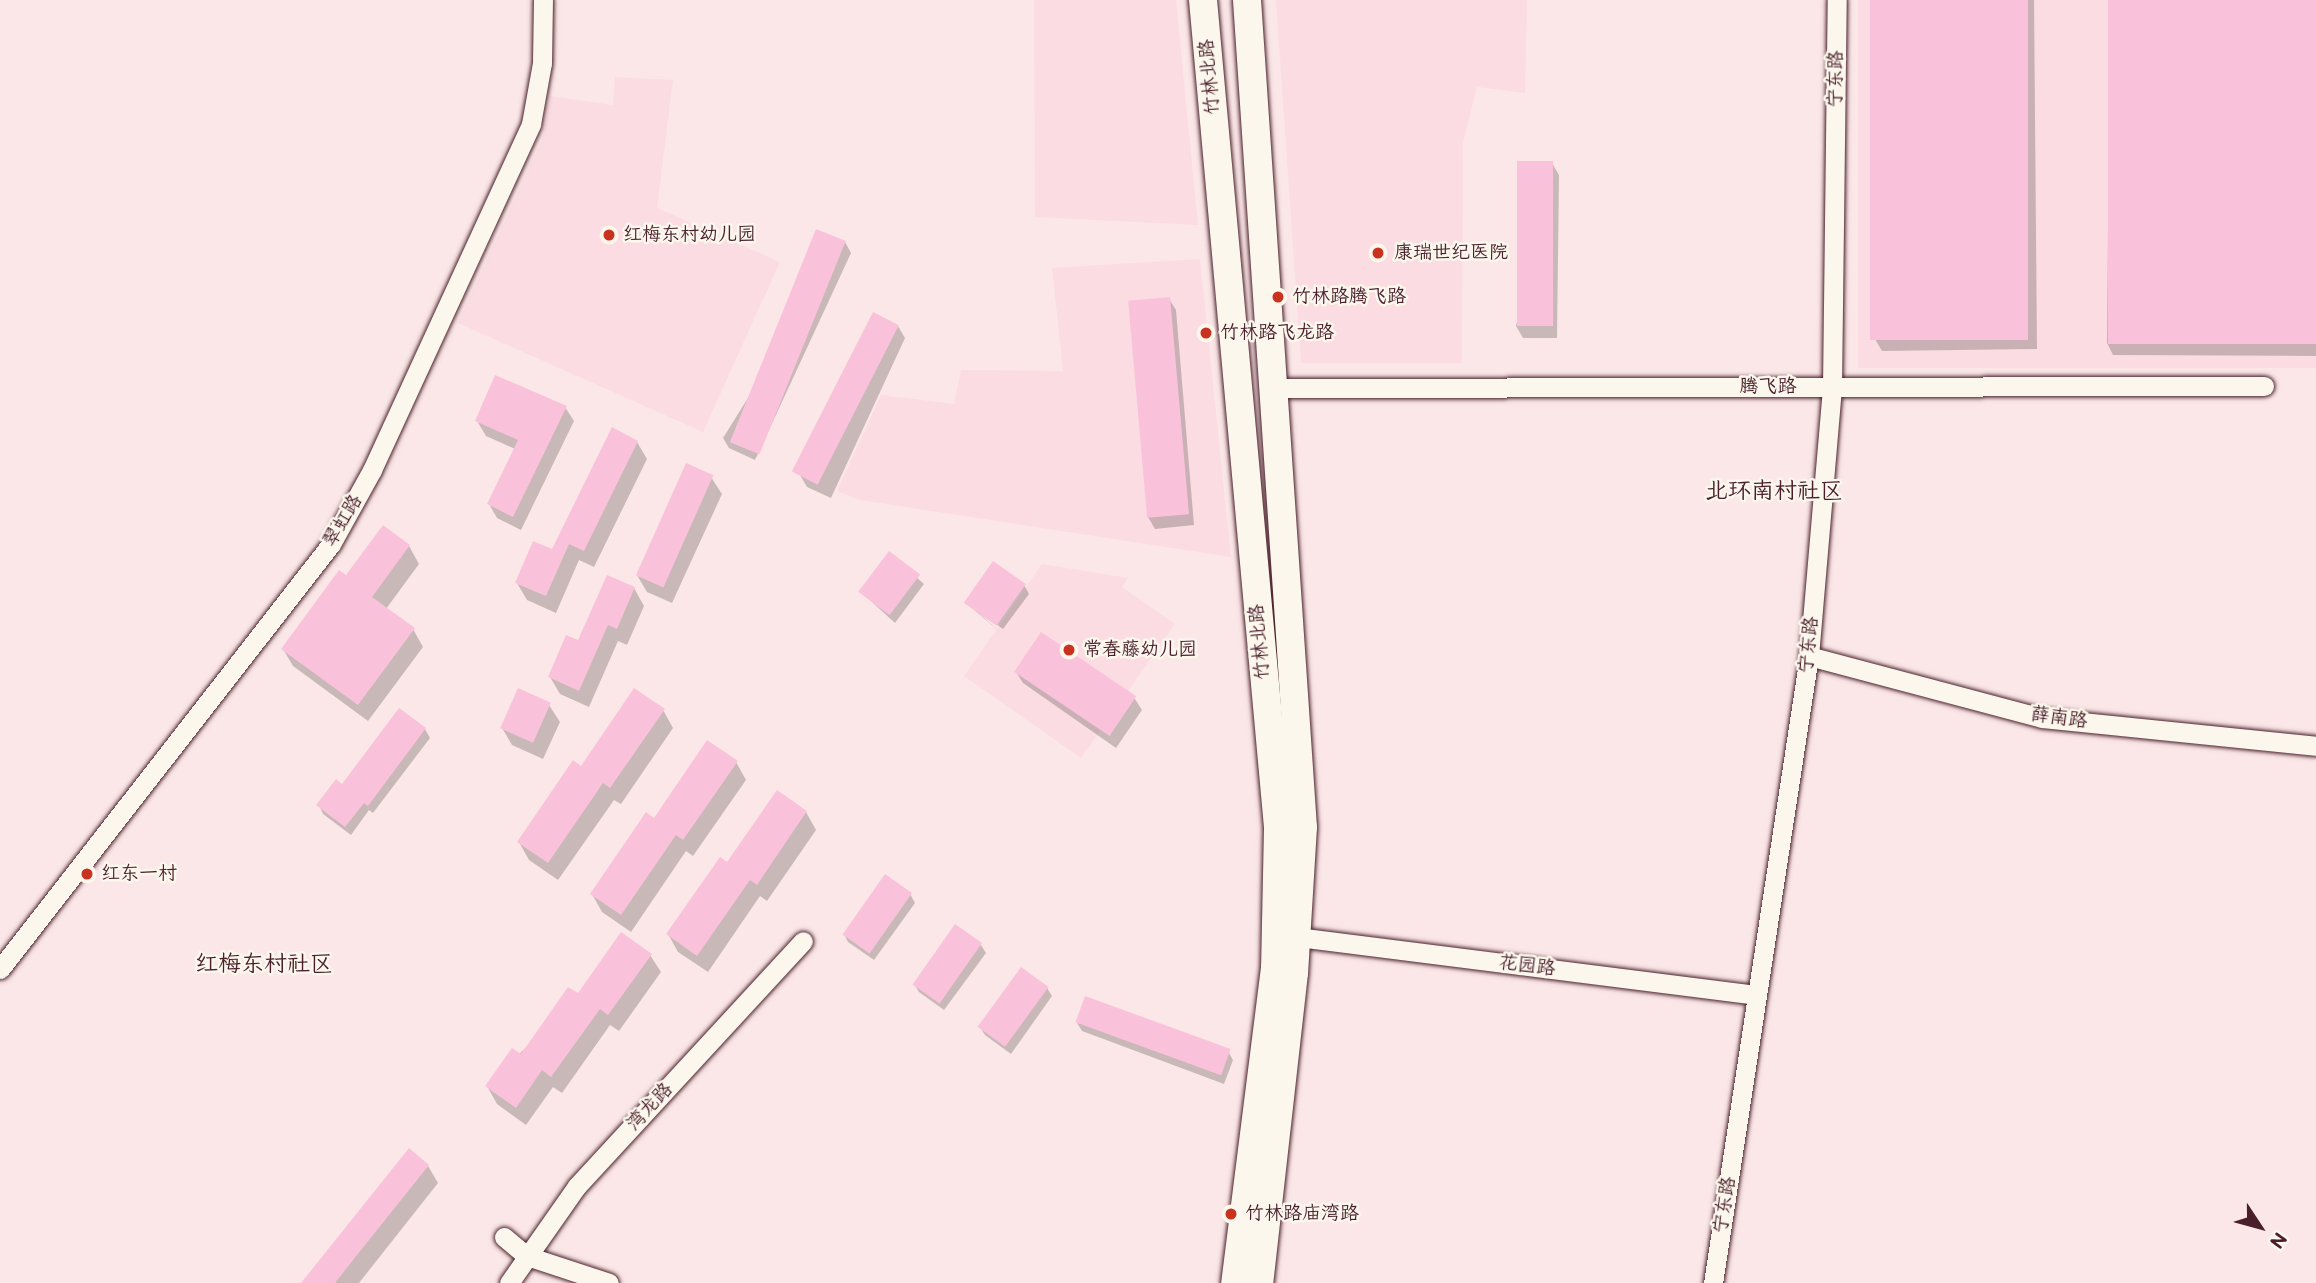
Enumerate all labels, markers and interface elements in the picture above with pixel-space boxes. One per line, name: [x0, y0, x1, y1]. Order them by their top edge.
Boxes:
street label: 竹林北路: [1195, 38, 1225, 116]
street label: 宁东路: [1824, 50, 1848, 108]
place label: 红梅东村幼儿园: [623, 224, 756, 246]
marker: 红梅东村幼儿园: [601, 227, 617, 243]
place label: 康瑞世纪医院: [1394, 242, 1508, 264]
marker: 康瑞世纪医院: [1368, 243, 1388, 263]
place label: 竹林路腾飞路: [1292, 286, 1406, 308]
marker: 竹林路腾飞路: [1270, 289, 1286, 305]
place label: 竹林路飞龙路: [1220, 322, 1334, 344]
marker: 竹林路飞龙路: [1198, 325, 1214, 341]
street label: 腾飞路: [1740, 376, 1796, 398]
district label: 北环南村社区: [1705, 477, 1843, 505]
street label: 翠虹路: [319, 491, 367, 551]
street label: 竹林北路: [1245, 603, 1275, 681]
street label: 宁东路: [1795, 615, 1823, 675]
place label: 常春藤幼儿园: [1083, 639, 1197, 661]
marker: 常春藤幼儿园: [1061, 642, 1077, 658]
street label: 薛南路: [2029, 703, 2089, 733]
place label: 红东一村: [101, 863, 177, 885]
marker: 红东一村: [79, 866, 95, 882]
district label: 红梅东村社区: [195, 950, 333, 978]
street label: 花园路: [1497, 951, 1557, 981]
street label: 湾龙路: [622, 1078, 678, 1136]
street label: 宁东路: [1709, 1175, 1741, 1235]
north arrow: [2225, 1192, 2295, 1262]
place label: 竹林路庙湾路: [1245, 1203, 1359, 1225]
marker: 竹林路庙湾路: [1223, 1206, 1239, 1222]
text: N: [2264, 1227, 2291, 1252]

